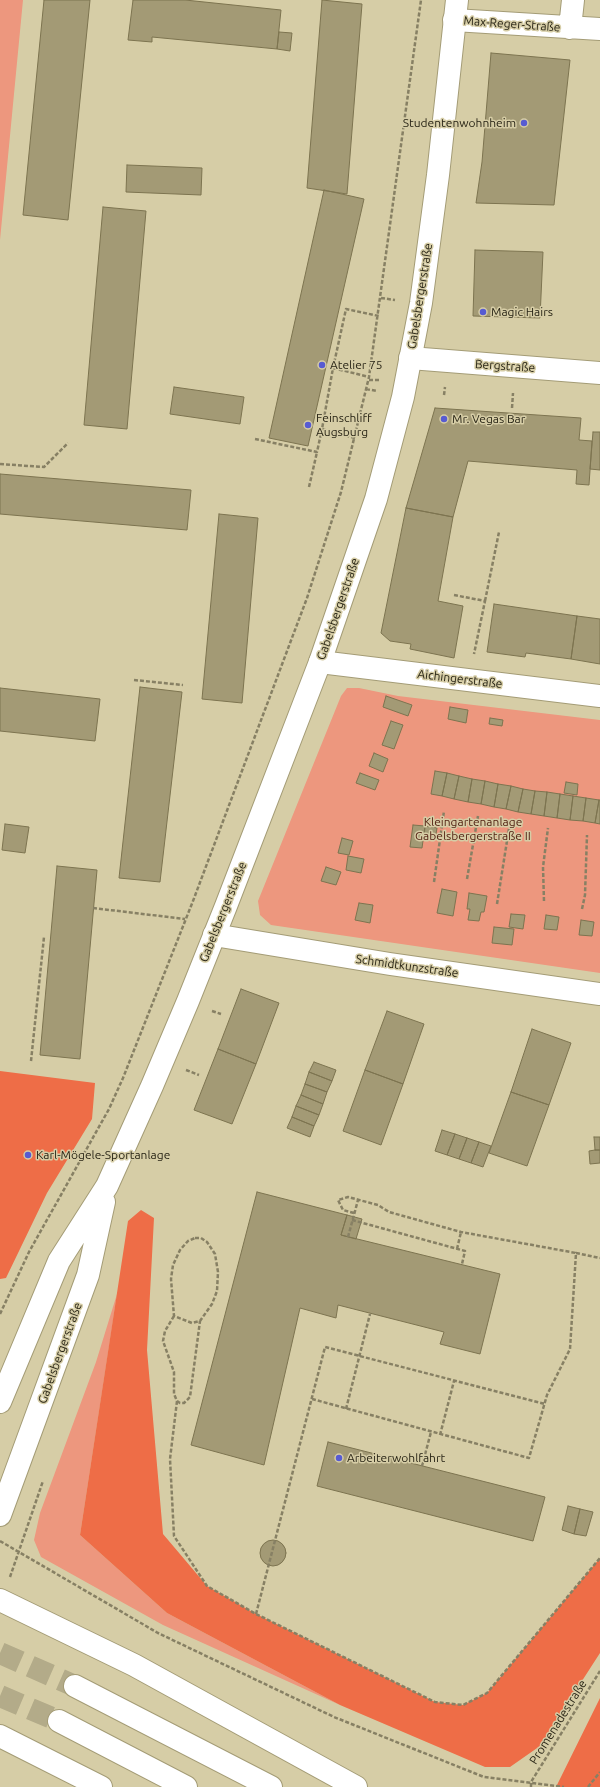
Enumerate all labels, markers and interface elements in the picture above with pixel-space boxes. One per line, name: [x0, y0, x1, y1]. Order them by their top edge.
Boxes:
street label: Max-Reger-Straße: [463, 13, 561, 35]
place label: Studentenwohnheim: [403, 116, 516, 130]
marker: Studentenwohnheim: [519, 118, 529, 128]
street label: Gabelsbergerstraße: [405, 242, 435, 350]
place label: Magic Hairs: [491, 305, 553, 319]
marker: Magic Hairs: [478, 307, 488, 317]
street label: Bergstraße: [474, 357, 536, 375]
place label: Atelier 75: [330, 358, 383, 372]
marker: Atelier 75: [317, 360, 327, 370]
place label: Feinschliff Augsburg: [316, 411, 372, 439]
place label: Mr. Vegas Bar: [452, 412, 525, 426]
marker: Mr. Vegas Bar: [439, 414, 449, 424]
marker: Feinschliff Augsburg: [303, 420, 313, 430]
street label: Gabelsbergerstraße: [314, 556, 362, 662]
street label: Aichingerstraße: [417, 667, 503, 691]
park label: Kleingartenanlage Gabelsbergerstraße II: [415, 815, 531, 843]
street label: Gabelsbergerstraße: [196, 860, 250, 964]
street label: Schmidtkunzstraße: [355, 952, 459, 980]
place label: Karl-Mögele-Sportanlage: [36, 1148, 170, 1162]
marker: Karl-Mögele-Sportanlage: [23, 1150, 33, 1160]
street label: Gabelsbergerstraße: [35, 1300, 85, 1406]
place label: Arbeiterwohlfahrt: [347, 1451, 445, 1465]
marker: Arbeiterwohlfahrt: [334, 1453, 344, 1463]
street label: Promenadestraße: [526, 1677, 590, 1767]

